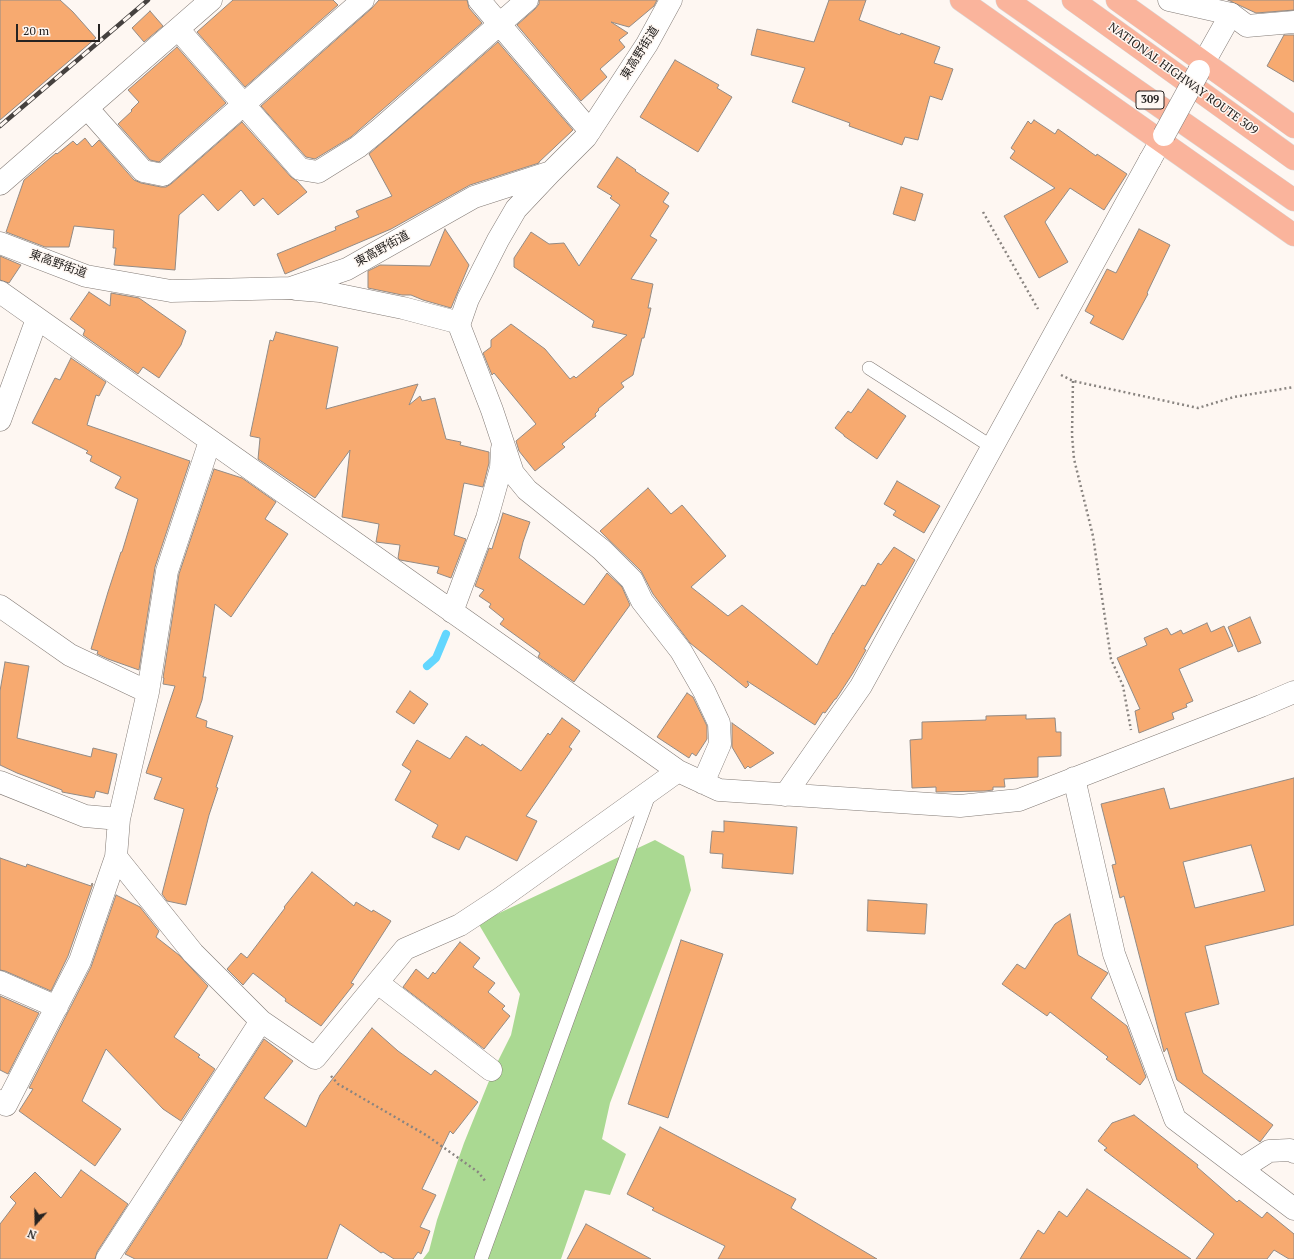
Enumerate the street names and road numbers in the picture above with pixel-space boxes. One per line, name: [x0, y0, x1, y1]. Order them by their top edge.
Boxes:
street label: NATIONAL HIGHWAY ROUTE 309: [1105, 20, 1261, 138]
street label: 東高野街道: [618, 24, 662, 82]
road number: 309: [1136, 91, 1164, 109]
street label: 東高野街道: [352, 228, 412, 270]
street label: 東高野街道: [27, 247, 89, 281]

